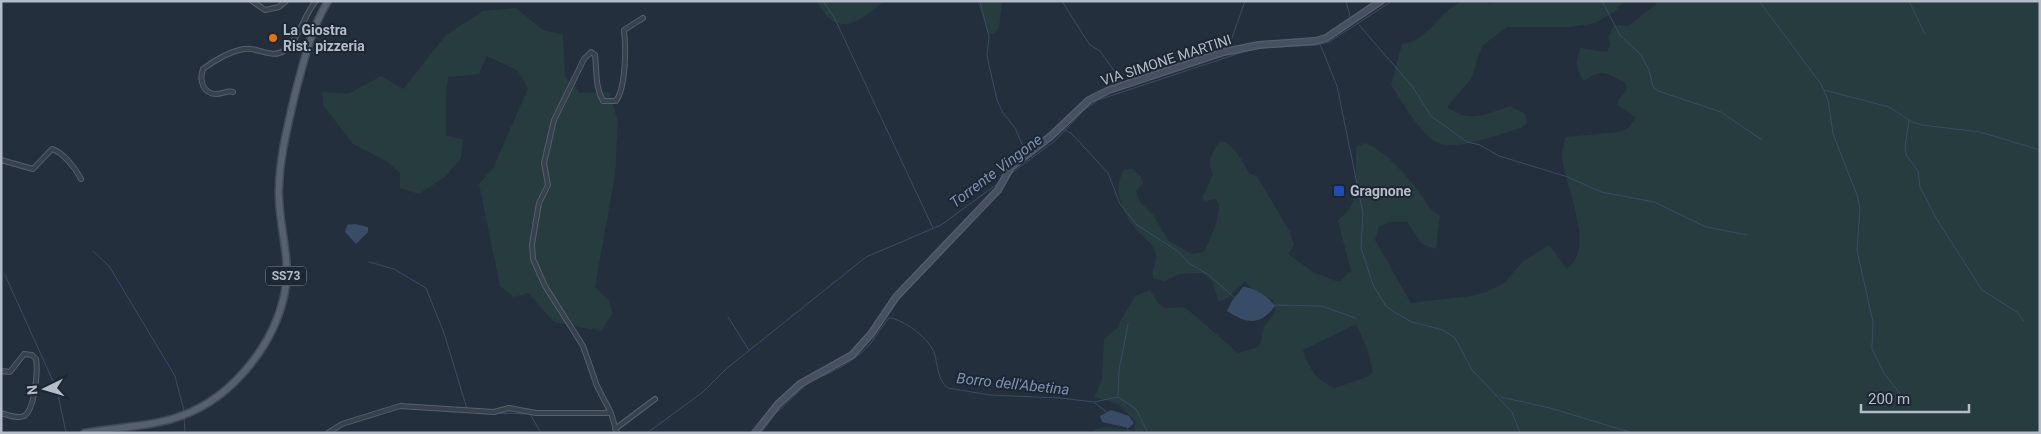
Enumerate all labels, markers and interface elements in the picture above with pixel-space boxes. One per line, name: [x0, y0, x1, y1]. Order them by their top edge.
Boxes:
place label: La Giostra Rist. pizzeria: [283, 22, 365, 54]
street label: VIA SIMONE MARTINI: [1099, 31, 1233, 89]
marker: La Giostra Rist. pizzeria: [267, 32, 279, 44]
water label: Torrente Vingone: [946, 130, 1046, 212]
place label: Gragnone: [1350, 183, 1412, 199]
marker: Gragnone: [1332, 184, 1346, 198]
road number: SS73: [266, 266, 306, 286]
north arrow: [20, 364, 70, 414]
water label: Borro dell'Abetina: [956, 369, 1070, 399]
scale bar: [1861, 382, 1968, 414]
text: N: [24, 385, 40, 396]
text: 200 m: [1868, 390, 1910, 408]

